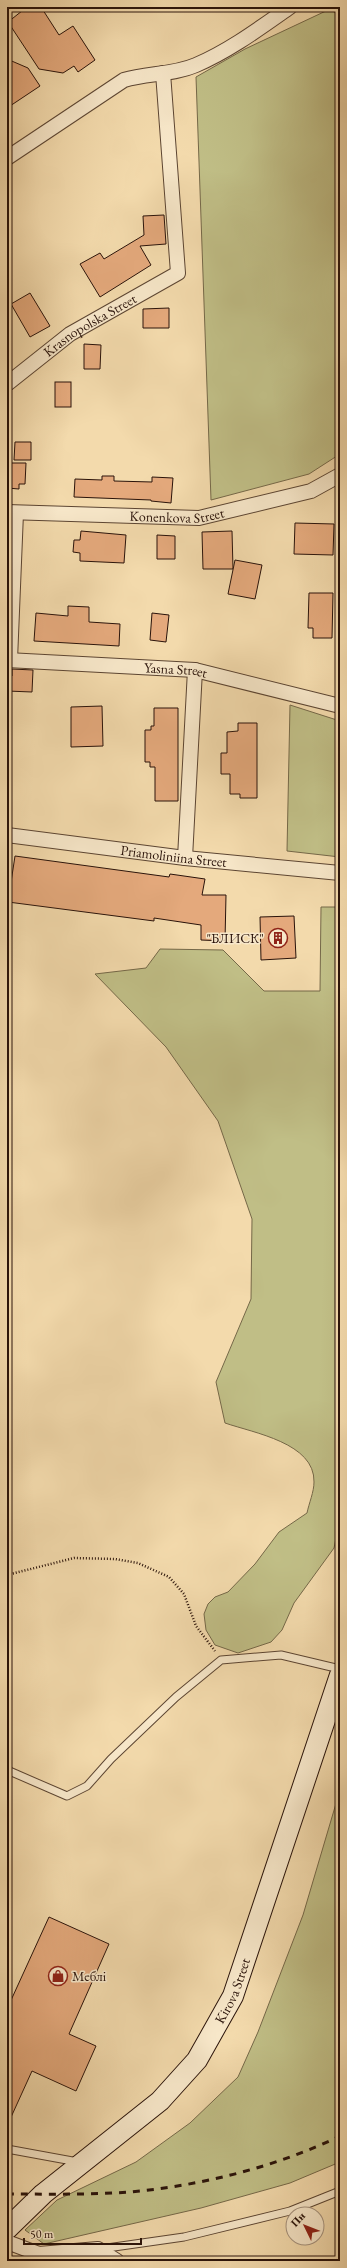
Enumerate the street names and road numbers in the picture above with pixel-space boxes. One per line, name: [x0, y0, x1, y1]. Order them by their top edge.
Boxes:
street label: Krasnopolska Street: [40, 289, 140, 361]
street label: Konenkova Street: [129, 503, 226, 527]
street label: Yasna Street: [144, 658, 210, 682]
street label: Priamoliniina Street: [119, 841, 228, 871]
street label: Kirova Street: [210, 1955, 254, 2027]

